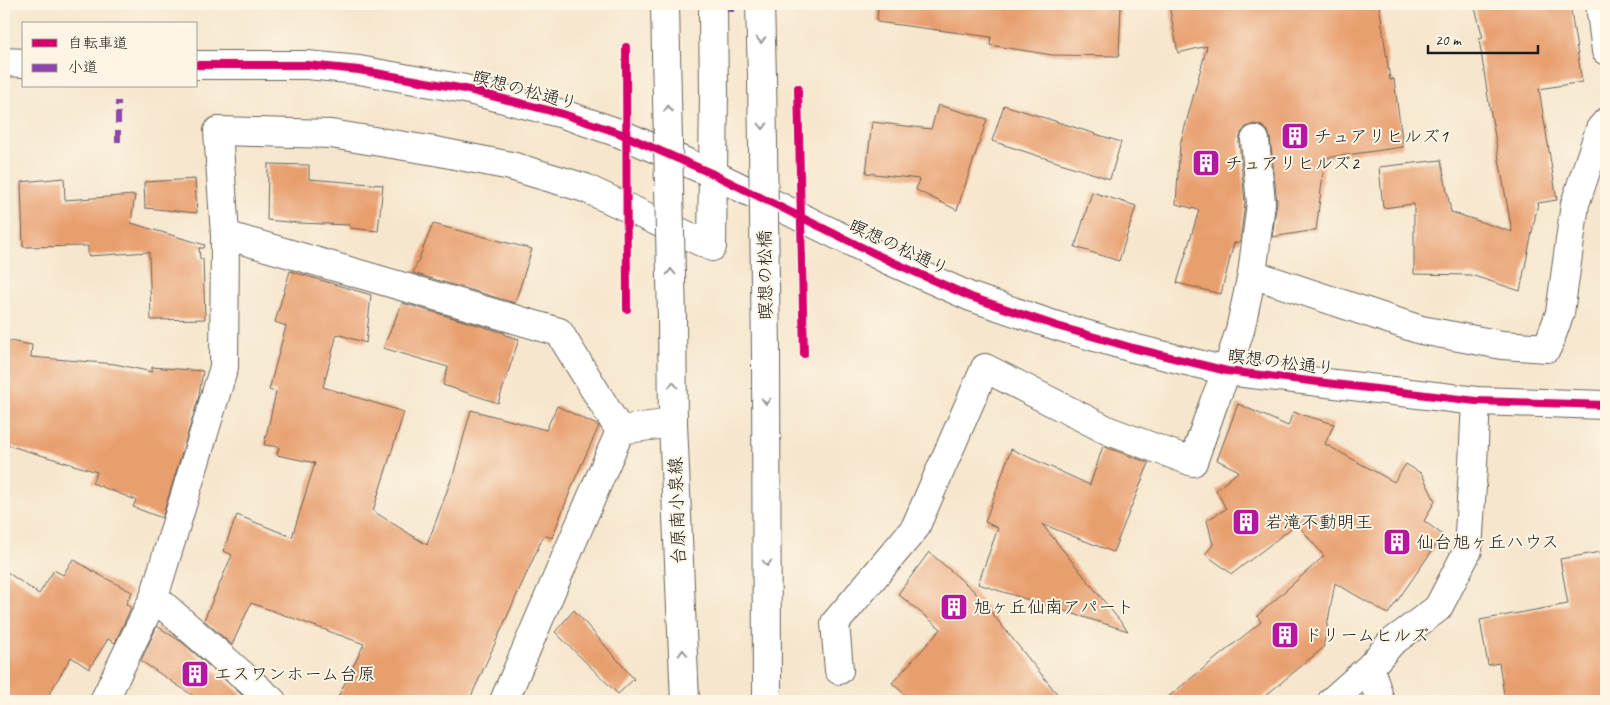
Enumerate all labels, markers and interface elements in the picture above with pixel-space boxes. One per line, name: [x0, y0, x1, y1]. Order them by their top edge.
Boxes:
legend: [22, 22, 198, 88]
scale bar: [1428, 22, 1538, 54]
text: 20 m: [1435, 31, 1462, 50]
text: 自転車道: [68, 34, 128, 53]
one-way arrow: [756, 37, 766, 45]
text: 小道: [68, 58, 98, 77]
street label: 瞑想の松通り: [470, 65, 580, 115]
one-way arrow: [662, 105, 673, 113]
building icon: チュアリヒルズ1: [1280, 121, 1310, 151]
one-way arrow: [757, 122, 768, 130]
place label: チュアリヒルズ1: [1314, 125, 1449, 147]
building icon: チュアリヒルズ2: [1191, 148, 1221, 178]
place label: チュアリヒルズ2: [1225, 152, 1361, 174]
street label: 瞑想の松通り: [845, 214, 953, 280]
street label: 瞑想の松橋: [753, 230, 777, 320]
one-way arrow: [666, 268, 677, 276]
street label: 瞑想の松通り: [1226, 345, 1336, 379]
one-way arrow: [668, 381, 678, 389]
one-way arrow: [761, 398, 771, 405]
street label: 台原南小泉線: [664, 457, 690, 565]
building icon: 岩滝不動明王: [1231, 507, 1261, 537]
place label: 岩滝不動明王: [1265, 511, 1373, 533]
building icon: 仙台旭ヶ丘ハウス: [1382, 527, 1412, 557]
place label: 仙台旭ヶ丘ハウス: [1416, 531, 1559, 553]
one-way arrow: [762, 560, 772, 568]
building icon: 旭ヶ丘仙南アパート: [939, 592, 969, 622]
place label: 旭ヶ丘仙南アパート: [973, 596, 1134, 618]
building icon: ドリームヒルズ: [1270, 620, 1300, 650]
place label: ドリームヒルズ: [1304, 624, 1429, 646]
one-way arrow: [678, 648, 689, 656]
building icon: エスワンホーム台原: [180, 659, 210, 689]
place label: エスワンホーム台原: [214, 663, 375, 685]

